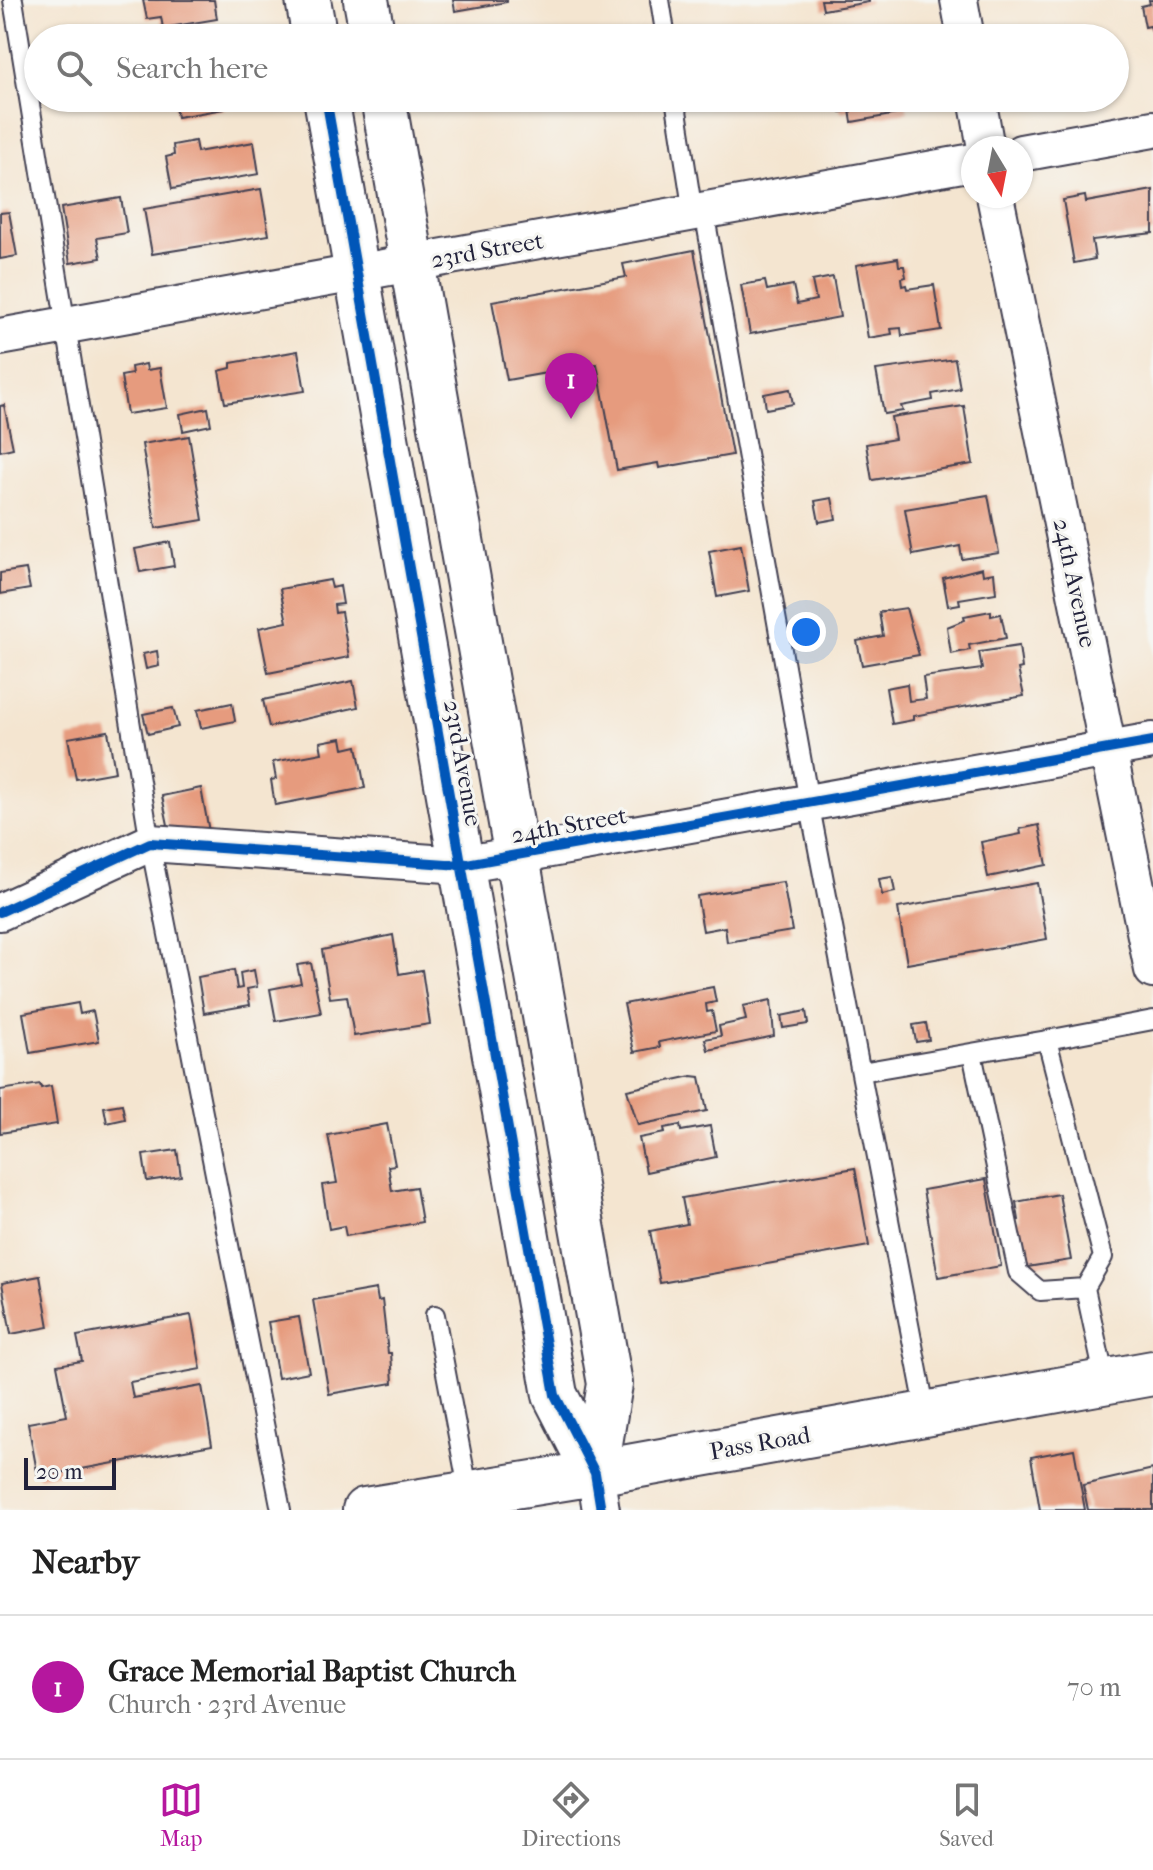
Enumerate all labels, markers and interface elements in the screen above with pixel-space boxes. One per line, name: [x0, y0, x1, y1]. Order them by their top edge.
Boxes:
search box: [24, 24, 1129, 112]
icon: search: [52, 46, 96, 90]
text: Search here: [116, 51, 268, 86]
north arrow: [961, 136, 1033, 208]
street label: 23rd Street: [429, 226, 546, 274]
pin: 1: [545, 353, 597, 419]
street label: 24th Avenue: [1048, 516, 1102, 650]
your location: [786, 612, 826, 652]
street label: 23rd Avenue: [438, 698, 488, 828]
street label: 24th Street: [509, 801, 629, 849]
street label: Pass Road: [708, 1420, 813, 1466]
scale bar: [24, 1454, 116, 1490]
text: 20 m: [36, 1459, 82, 1485]
text: Nearby: [32, 1542, 139, 1582]
text: Grace Memorial Baptist Church: [108, 1654, 516, 1689]
text: 1: [53, 1672, 63, 1703]
text: 70 m: [1067, 1672, 1121, 1703]
text: Church · 23rd Avenue: [108, 1689, 346, 1720]
tab: Map: [159, 1778, 203, 1852]
tab: Directions: [522, 1778, 621, 1852]
tab: Saved: [939, 1778, 994, 1852]

